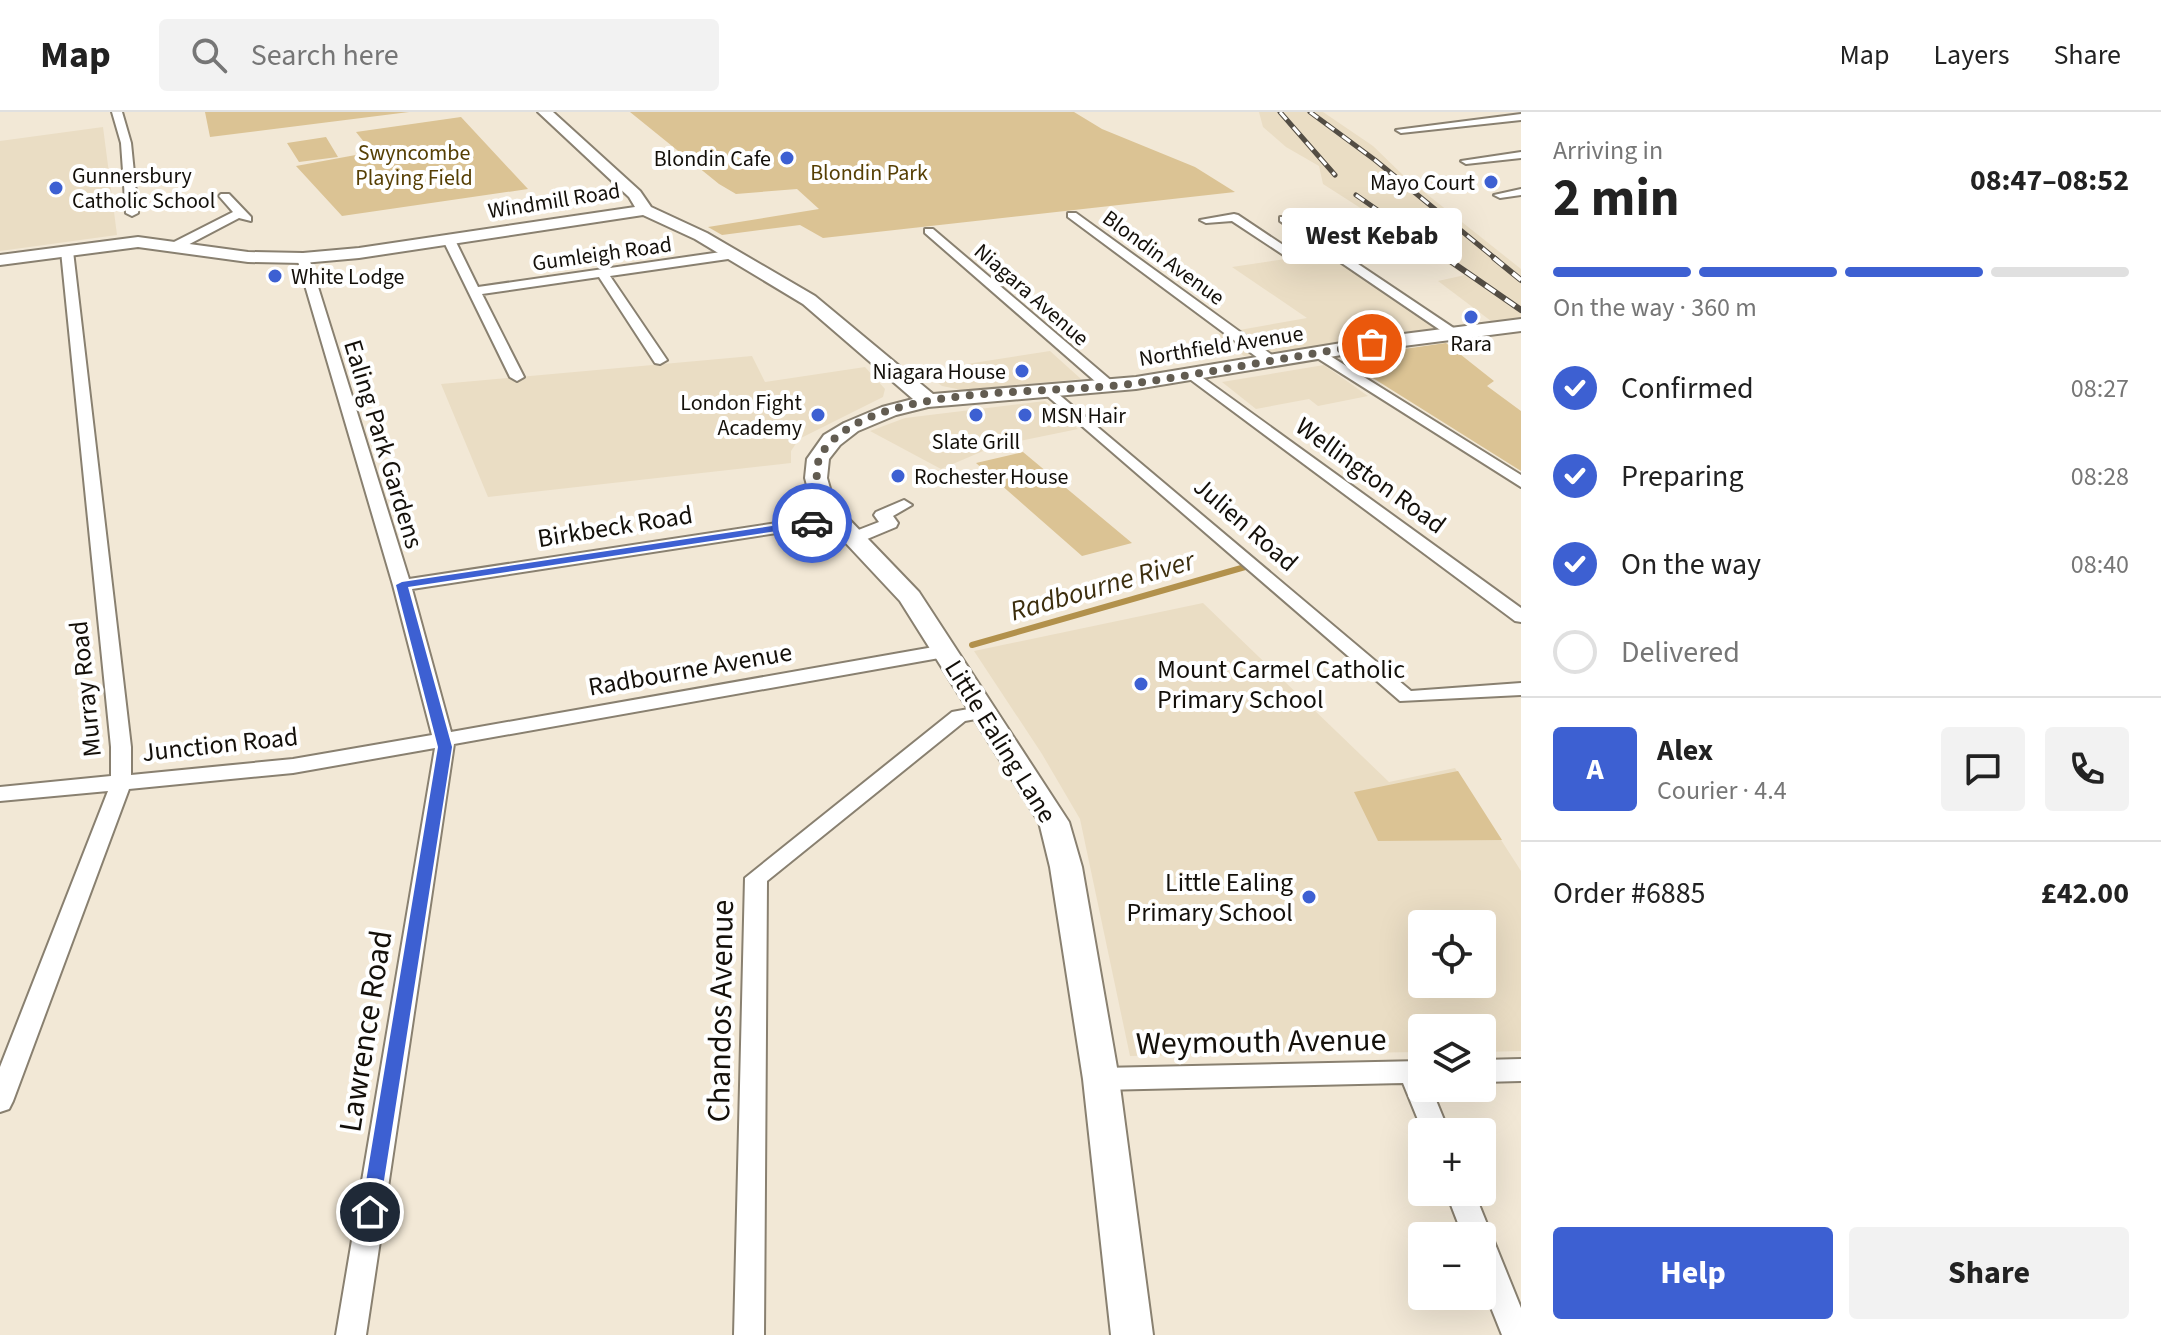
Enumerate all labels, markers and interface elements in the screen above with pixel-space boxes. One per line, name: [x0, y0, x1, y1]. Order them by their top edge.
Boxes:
search box: [159, 19, 719, 91]
text: Map: [40, 28, 111, 82]
icon: search: [187, 33, 231, 77]
text: Search here: [251, 34, 399, 77]
text: Map: [1839, 35, 1889, 75]
text: Layers: [1933, 35, 2009, 75]
text: Share: [2053, 35, 2121, 75]
text: Arriving in: [1553, 132, 1663, 169]
park label: Swyncombe Playing Field: [355, 137, 473, 194]
place label: Blondin Cafe: [654, 143, 771, 175]
marker: Blondin Cafe: [778, 149, 796, 167]
park label: Blondin Park: [810, 157, 928, 189]
text: 08:47–08:52: [1970, 159, 2129, 202]
place label: Gunnersbury Catholic School: [72, 160, 215, 217]
text: 2 min: [1553, 162, 1680, 236]
place label: Mayo Court: [1370, 167, 1476, 199]
marker: Mayo Court: [1482, 173, 1500, 191]
street label: Windmill Road: [486, 175, 623, 227]
marker: Gunnersbury Catholic School: [47, 179, 65, 197]
street label: Blondin Avenue: [1096, 202, 1231, 313]
callout: West Kebab: [1282, 208, 1462, 264]
text: West Kebab: [1306, 217, 1438, 254]
street label: Gumleigh Road: [530, 228, 674, 280]
street label: Niagara Avenue: [967, 236, 1096, 354]
place label: White Lodge: [291, 261, 404, 293]
marker: White Lodge: [266, 267, 284, 285]
text: On the way · 360 m: [1553, 289, 1757, 326]
marker: Rara: [1462, 308, 1480, 326]
pin: [1338, 310, 1406, 378]
street label: Northfield Avenue: [1137, 317, 1306, 375]
icon: bag: [1350, 322, 1394, 366]
place label: Rara: [1450, 328, 1492, 360]
street label: Ealing Park Gardens: [334, 335, 433, 553]
place label: Niagara House: [872, 356, 1006, 388]
marker: Niagara House: [1013, 362, 1031, 380]
icon: check: [1553, 366, 1597, 410]
text: Confirmed: [1621, 367, 1754, 410]
text: 08:27: [2071, 370, 2129, 407]
place label: London Fight Academy: [680, 387, 803, 444]
place label: MSN Hair: [1041, 400, 1126, 432]
marker: London Fight Academy: [809, 406, 827, 424]
marker: Slate Grill: [967, 406, 985, 424]
marker: MSN Hair: [1016, 406, 1034, 424]
street label: Wellington Road: [1288, 408, 1454, 543]
place label: Slate Grill: [932, 426, 1020, 458]
icon: check: [1553, 454, 1597, 498]
text: Preparing: [1621, 455, 1744, 498]
text: 08:28: [2071, 458, 2129, 495]
place label: Rochester House: [914, 461, 1068, 493]
marker: Rochester House: [889, 467, 907, 485]
street label: Julien Road: [1185, 469, 1306, 580]
courier: [772, 483, 852, 563]
street label: Birkbeck Road: [535, 496, 695, 557]
icon: car: [790, 501, 834, 545]
water label: Radbourne River: [1005, 540, 1201, 631]
icon: check: [1553, 542, 1597, 586]
text: On the way: [1621, 543, 1761, 586]
text: 08:40: [2071, 546, 2129, 583]
street label: Murray Road: [60, 619, 111, 759]
text: Delivered: [1621, 631, 1740, 674]
street label: Radbourne Avenue: [585, 633, 795, 706]
place label: Mount Carmel Catholic Primary School: [1157, 651, 1405, 718]
street label: Little Ealing Lane: [936, 653, 1066, 830]
marker: Mount Carmel Catholic Primary School: [1132, 675, 1150, 693]
street label: Junction Road: [140, 718, 300, 771]
button: chat: [1941, 727, 2025, 811]
button: phone: [2045, 727, 2129, 811]
text: Alex: [1657, 729, 1713, 772]
text: A: [1586, 748, 1604, 791]
text: Courier · 4.4: [1657, 772, 1787, 809]
place label: Little Ealing Primary School: [1126, 864, 1293, 931]
text: Order #6885: [1553, 872, 1706, 915]
text: £42.00: [2041, 872, 2129, 915]
marker: Little Ealing Primary School: [1300, 888, 1318, 906]
street label: Chandos Avenue: [696, 899, 746, 1123]
map controls: [1408, 910, 1496, 1310]
button: locate: [1408, 910, 1496, 998]
street label: Lawrence Road: [327, 927, 405, 1135]
button: layers: [1408, 1014, 1496, 1102]
street label: Weymouth Avenue: [1135, 1017, 1387, 1067]
button: +: [1408, 1118, 1496, 1206]
pin: [336, 1178, 404, 1246]
icon: home: [348, 1190, 392, 1234]
button: −: [1408, 1222, 1496, 1310]
button: Help: [1553, 1227, 1833, 1319]
button: Share: [1849, 1227, 2129, 1319]

